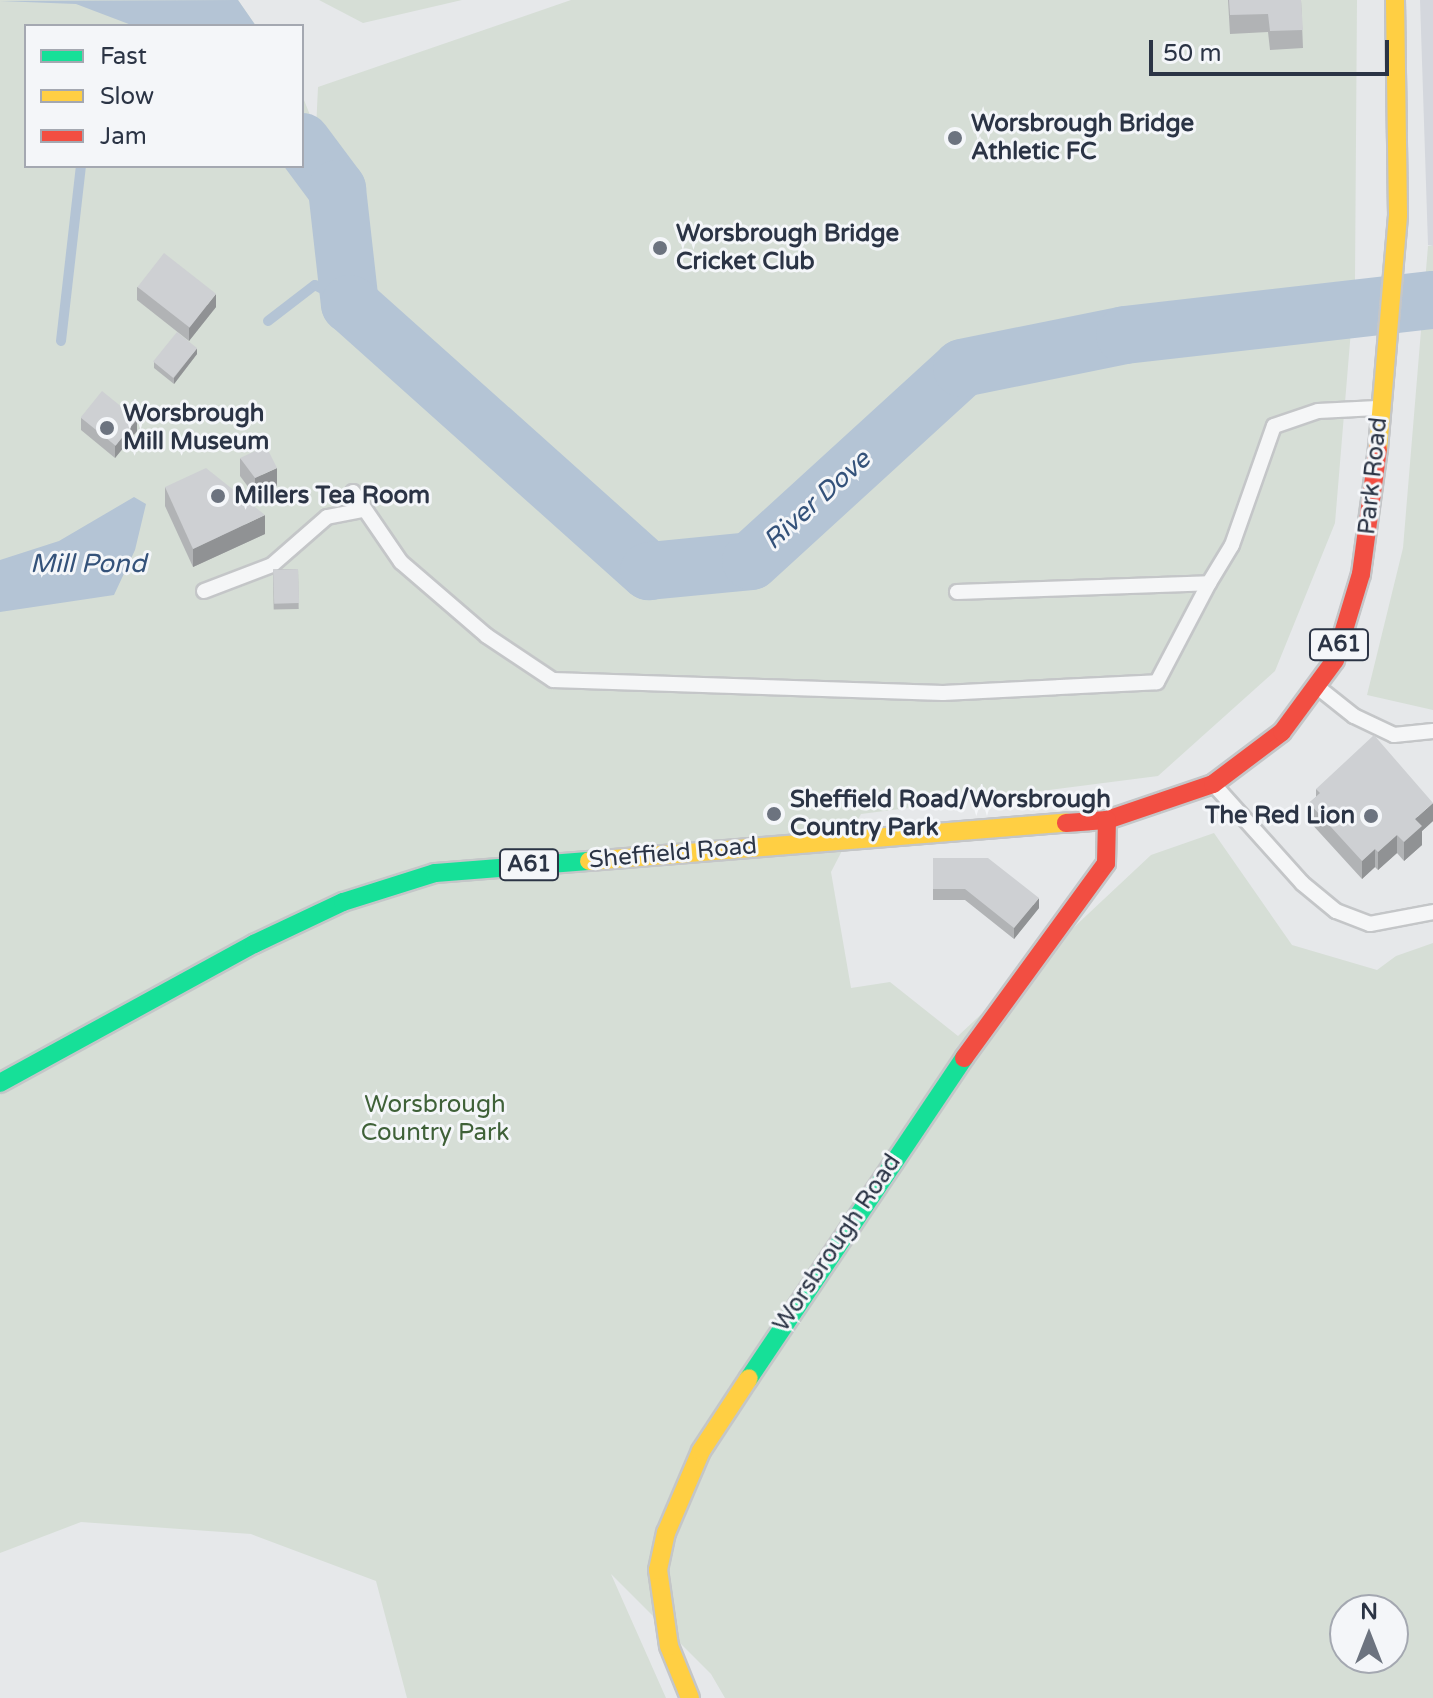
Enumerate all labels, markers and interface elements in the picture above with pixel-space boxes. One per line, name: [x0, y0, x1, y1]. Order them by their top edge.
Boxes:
legend: [24, 24, 304, 168]
scale bar: [1153, 24, 1393, 74]
text: 50 m: [1163, 39, 1221, 68]
text: Fast: [100, 42, 147, 71]
text: Slow: [100, 82, 154, 111]
place label: Worsbrough Bridge Athletic FC: [971, 110, 1194, 166]
text: Jam: [100, 122, 147, 151]
marker: Worsbrough Bridge Athletic FC: [946, 129, 964, 147]
place label: Worsbrough Bridge Cricket Club: [676, 220, 899, 276]
marker: Worsbrough Bridge Cricket Club: [651, 239, 669, 257]
place label: Worsbrough Mill Museum: [123, 400, 269, 456]
street label: Park Road: [1353, 416, 1393, 536]
marker: Worsbrough Mill Museum: [98, 419, 116, 437]
water label: River Dove: [757, 444, 877, 556]
place label: Millers Tea Room: [234, 482, 430, 510]
marker: Millers Tea Room: [209, 487, 227, 505]
water label: Mill Pond: [30, 548, 146, 580]
road number: A61: [1307, 627, 1371, 663]
place label: Sheffield Road/Worsbrough Country Park: [790, 786, 1111, 842]
place label: The Red Lion: [1205, 802, 1355, 830]
marker: Sheffield Road/Worsbrough Country Park: [765, 805, 783, 823]
marker: The Red Lion: [1362, 807, 1380, 825]
street label: Sheffield Road: [588, 831, 758, 875]
road number: A61: [497, 847, 561, 883]
park label: Worsbrough Country Park: [361, 1091, 509, 1147]
street label: Worsbrough Road: [767, 1149, 907, 1337]
north arrow: [1329, 1594, 1409, 1674]
text: N: [1360, 1599, 1378, 1625]

